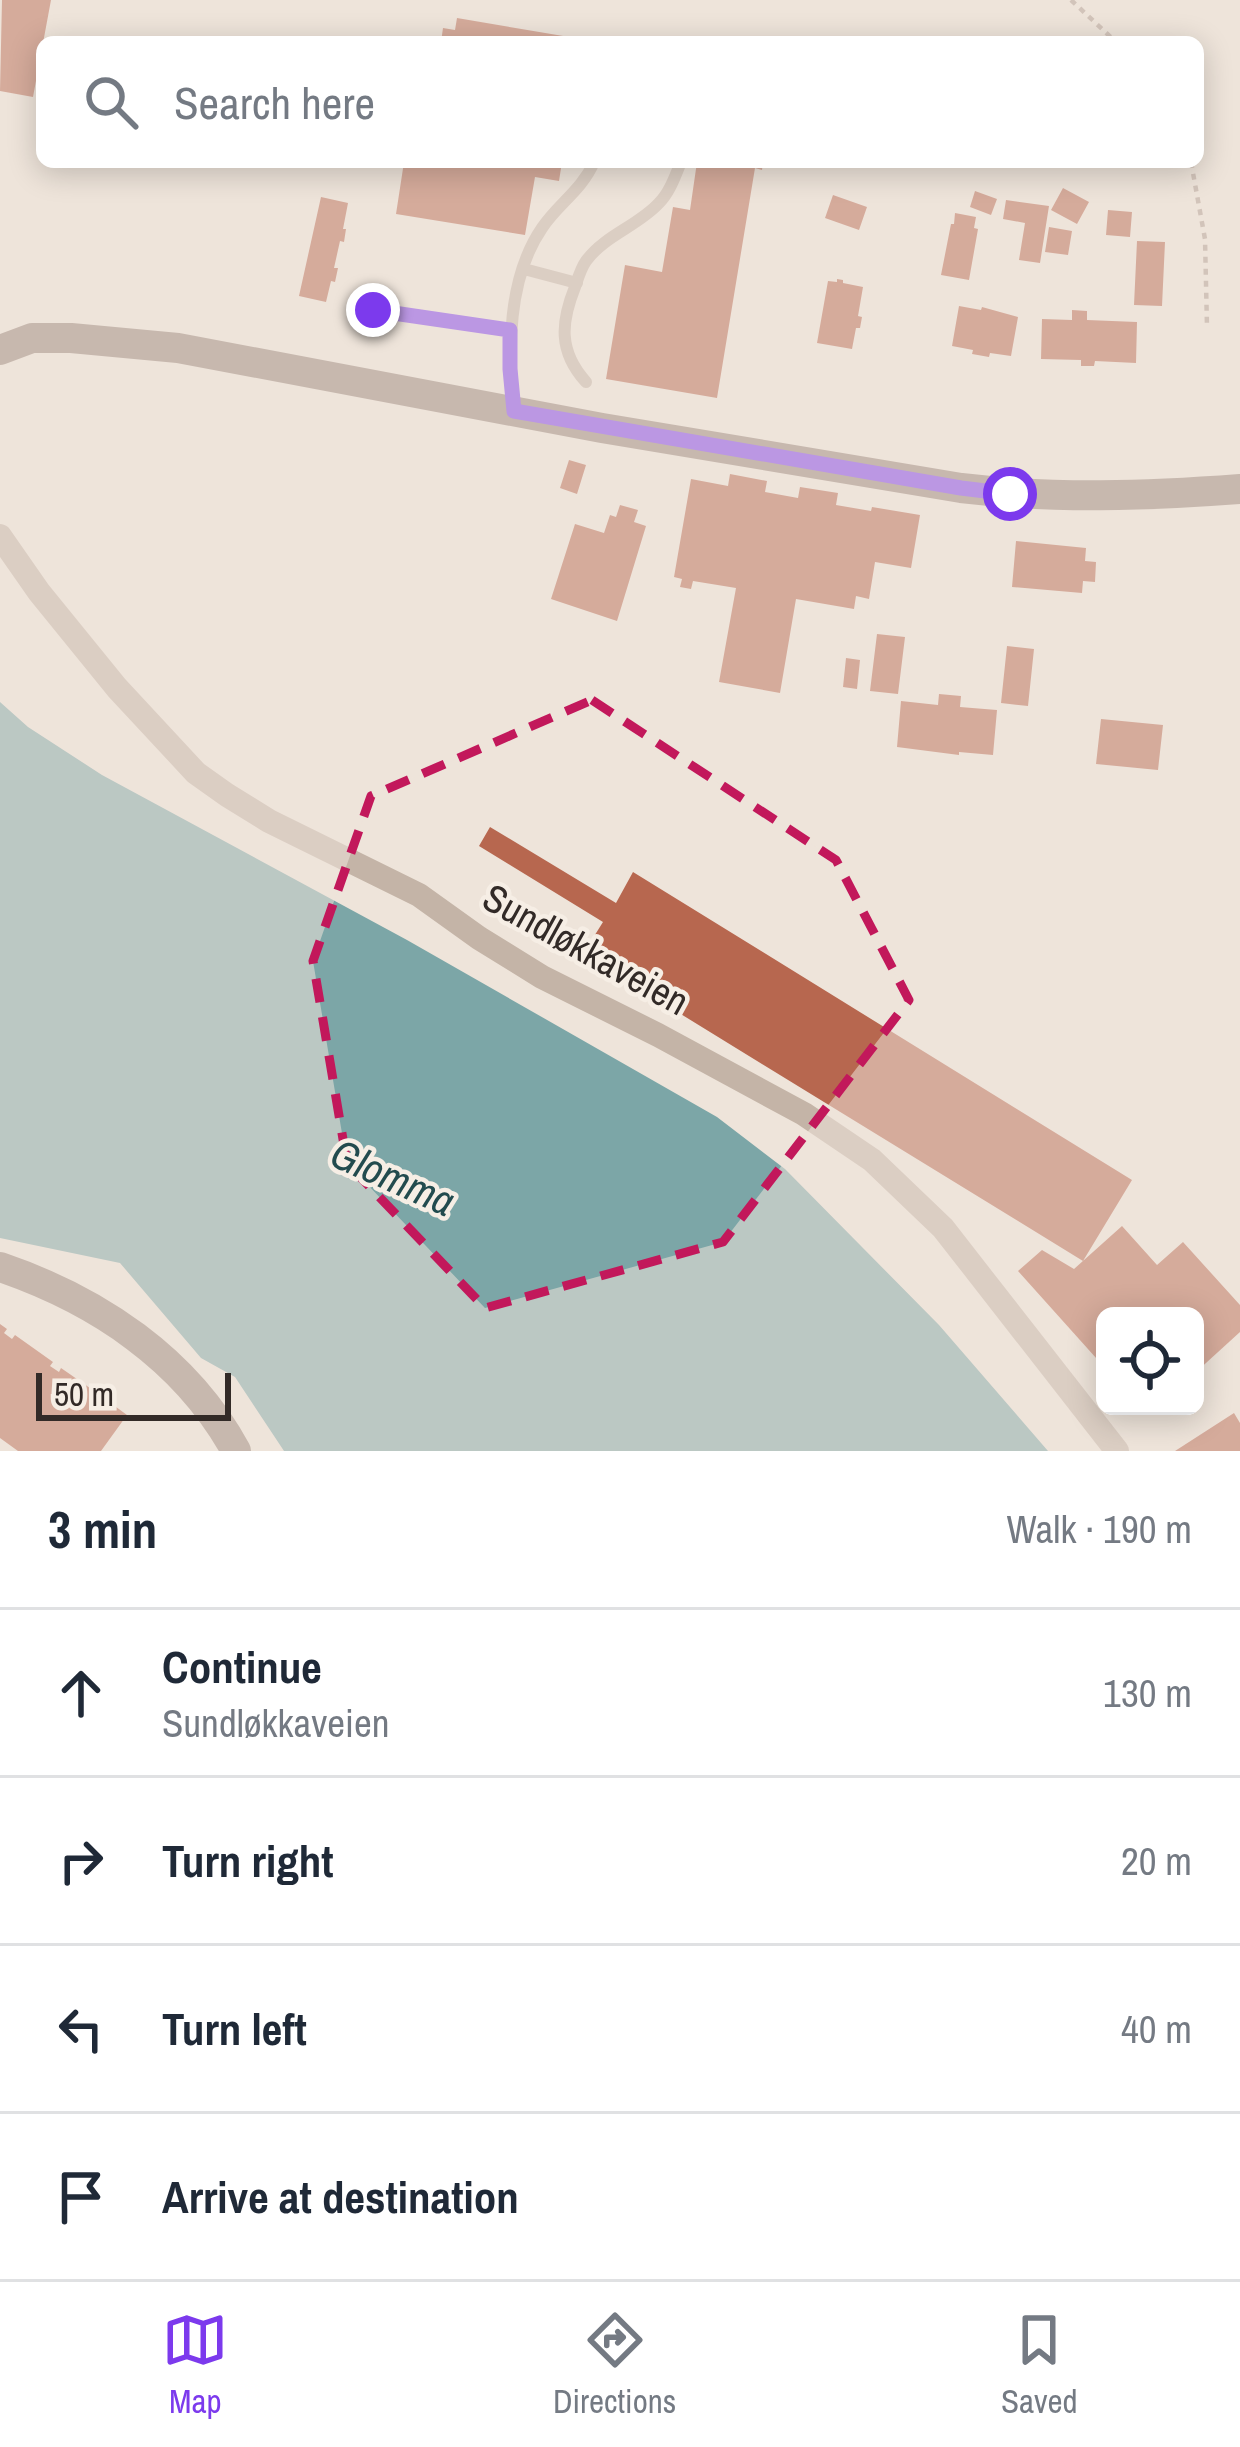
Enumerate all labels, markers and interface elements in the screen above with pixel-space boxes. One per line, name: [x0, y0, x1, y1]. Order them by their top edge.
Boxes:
search box: [36, 36, 1204, 168]
icon: search: [78, 69, 144, 135]
text: Search here: [174, 72, 375, 133]
route end: [346, 283, 400, 337]
route start: [983, 467, 1037, 521]
street label: Sundløkkaveien: [474, 871, 698, 1027]
water label: Glomma: [322, 1125, 464, 1229]
map controls: [1096, 1307, 1204, 1415]
button: locate: [1096, 1307, 1204, 1415]
scale bar: [36, 1367, 231, 1420]
text: 50 m: [54, 1372, 114, 1416]
text: 3 min: [48, 1495, 157, 1564]
text: Walk · 190 m: [1007, 1503, 1192, 1555]
text: Continue: [162, 1636, 322, 1697]
icon: ahead: [48, 1660, 114, 1726]
text: 130 m: [1103, 1667, 1192, 1719]
text: Sundløkkaveien: [162, 1697, 390, 1749]
icon: right: [48, 1828, 114, 1894]
text: Turn right: [162, 1830, 334, 1891]
text: 20 m: [1121, 1835, 1192, 1887]
icon: left: [48, 1996, 114, 2062]
text: Turn left: [162, 1998, 307, 2059]
text: 40 m: [1121, 2003, 1192, 2055]
icon: arrive: [48, 2164, 114, 2230]
text: Arrive at destination: [162, 2166, 519, 2227]
tab: Map: [162, 2307, 228, 2423]
tab: Directions: [553, 2307, 676, 2423]
tab: Saved: [1001, 2307, 1078, 2423]

